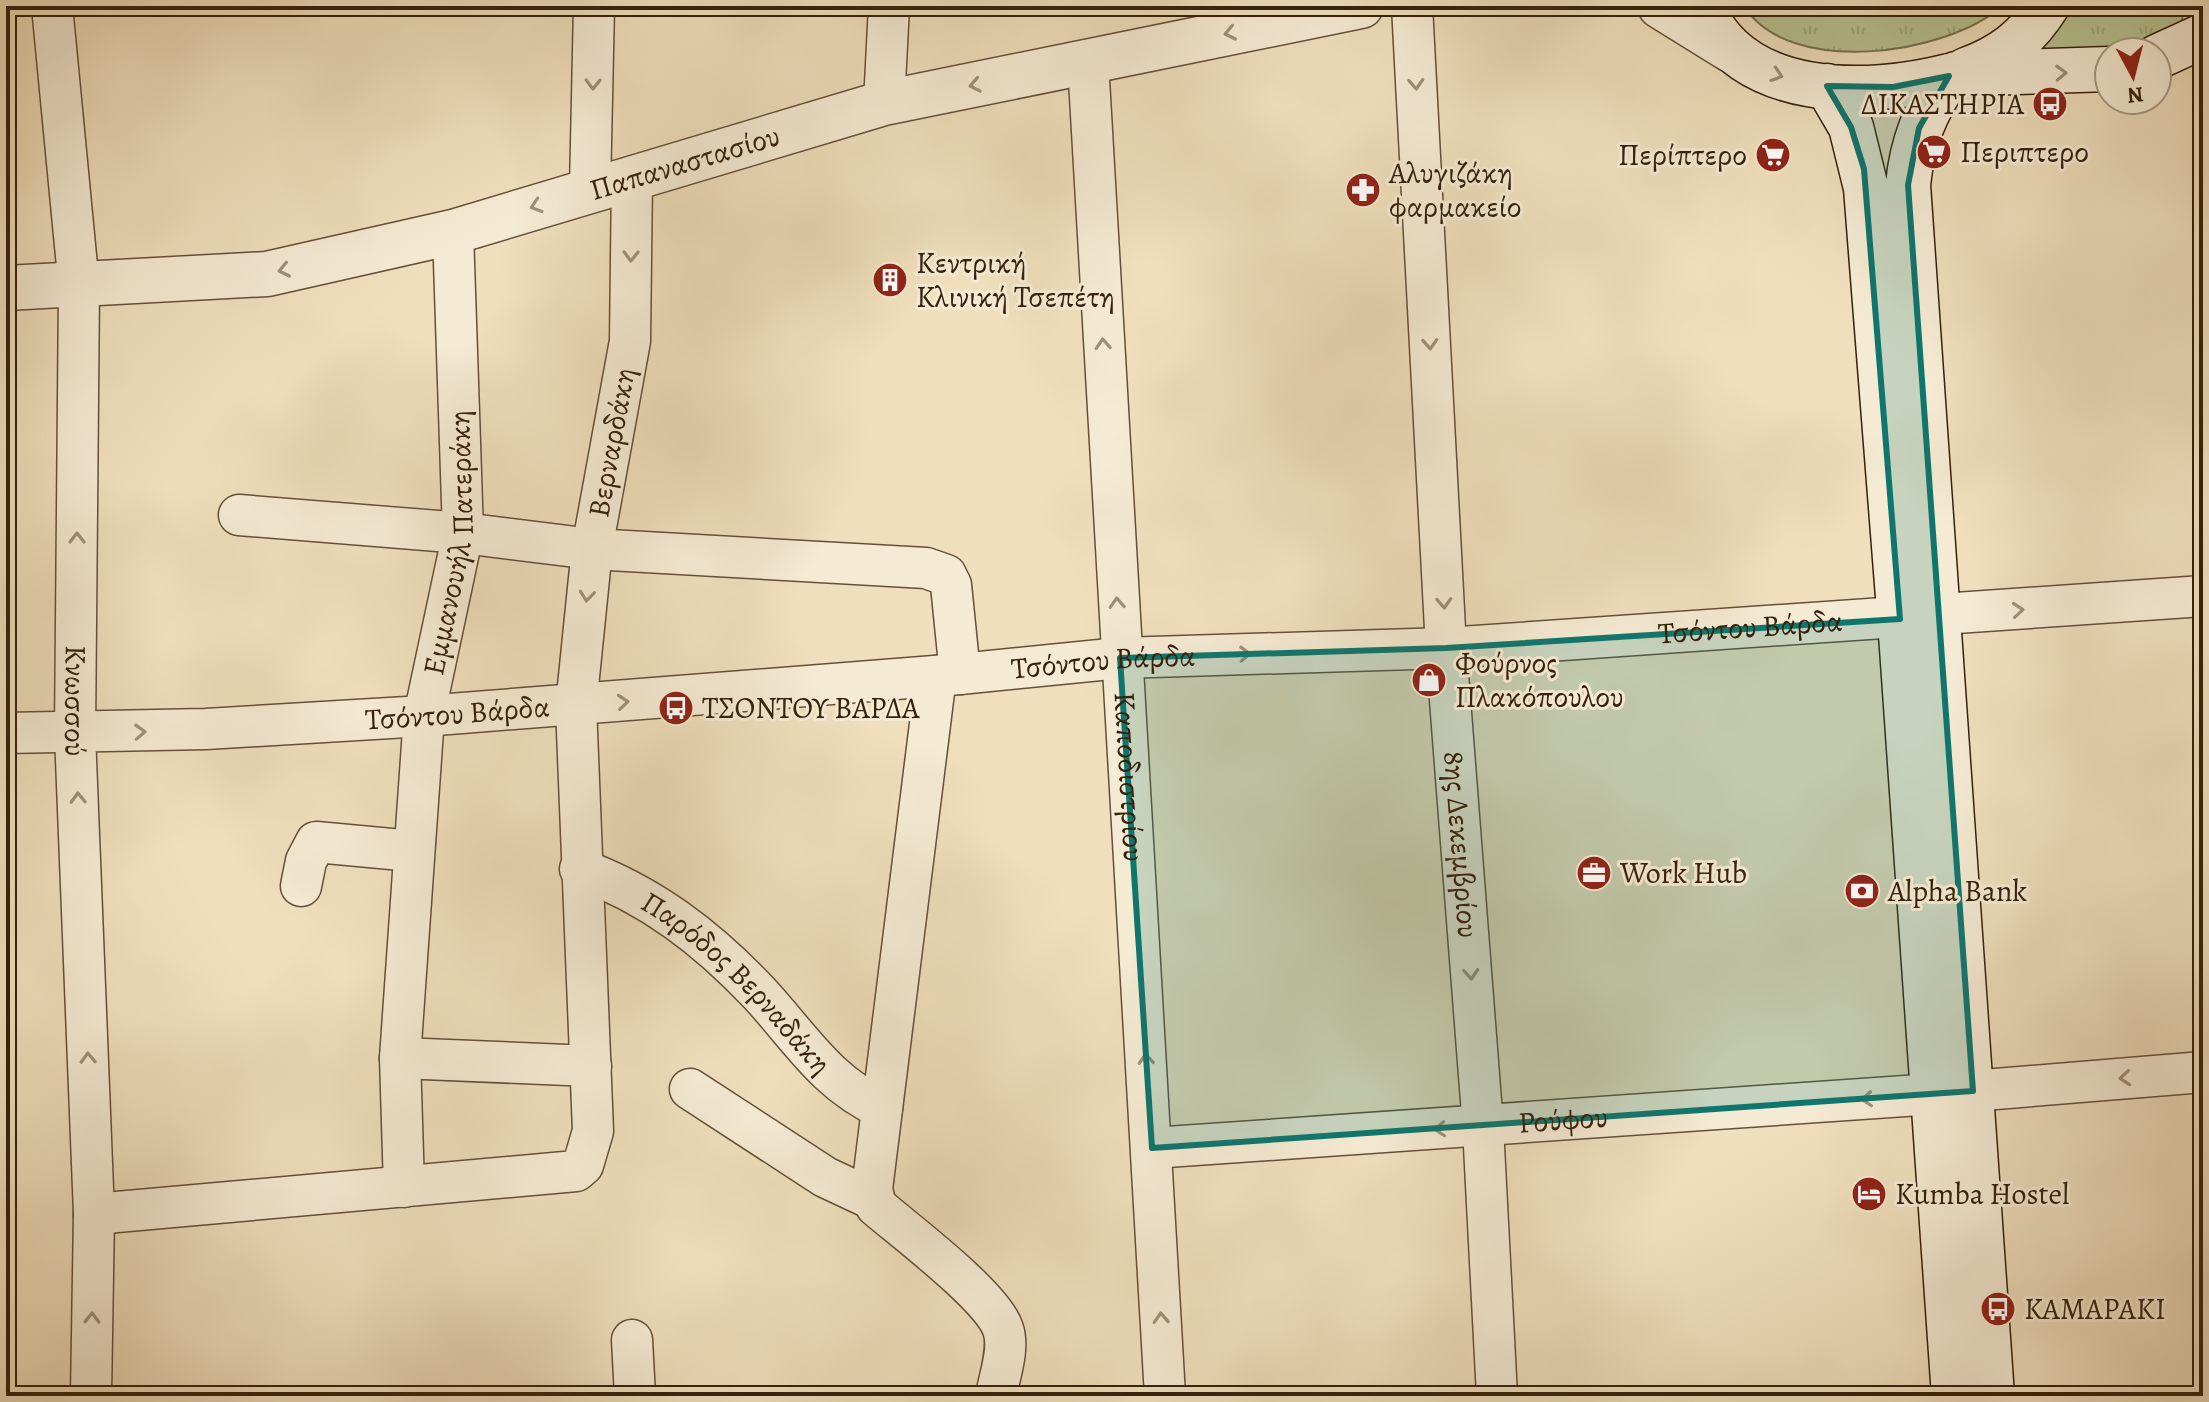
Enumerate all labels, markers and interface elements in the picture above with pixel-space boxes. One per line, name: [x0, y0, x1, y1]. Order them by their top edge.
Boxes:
one-way arrow: [1224, 24, 1237, 41]
north arrow: [2093, 36, 2173, 116]
one-way arrow: [2055, 64, 2067, 81]
one-way arrow: [1770, 66, 1783, 82]
one-way arrow: [969, 76, 982, 93]
one-way arrow: [584, 78, 601, 91]
one-way arrow: [1407, 78, 1424, 91]
text: N: [2126, 79, 2145, 111]
place label: ΔΙΚΑΣΤΗΡΙΑ: [1861, 84, 2024, 124]
bus stop icon: ΔΙΚΑΣΤΗΡΙΑ: [2031, 85, 2069, 123]
street label: Παπαναστασίου: [585, 115, 785, 210]
place label: Περιπτερο: [1960, 132, 2089, 172]
supermarket icon: Περιπτερο: [1915, 133, 1953, 171]
place label: Περίπτερο: [1618, 135, 1747, 175]
supermarket icon: Περίπτερο: [1754, 136, 1792, 174]
place label: Αλυγιζάκη φαρμακείο: [1388, 153, 1522, 227]
pharmacy icon: Αλυγιζάκη φαρμακείο: [1344, 171, 1382, 209]
one-way arrow: [529, 197, 543, 213]
place label: Κεντρική Κλινική Τσεπέτη: [916, 243, 1115, 317]
one-way arrow: [622, 250, 640, 263]
one-way arrow: [278, 261, 291, 278]
building icon: Κεντρική Κλινική Τσεπέτη: [871, 261, 909, 299]
one-way arrow: [1095, 337, 1112, 350]
one-way arrow: [1421, 337, 1438, 350]
street label: Βερναρδάκη: [578, 364, 645, 521]
street label: Εμμανουήλ Πατεράκη: [413, 410, 483, 679]
one-way arrow: [68, 531, 86, 544]
one-way arrow: [579, 590, 596, 603]
one-way arrow: [1109, 596, 1126, 609]
one-way arrow: [1435, 597, 1452, 610]
street label: Τσόντου Βάρδα: [1657, 601, 1844, 653]
one-way arrow: [2012, 602, 2025, 619]
street label: Τσόντου Βάρδα: [1009, 636, 1196, 689]
place label: Φούρνος Πλακόπουλου: [1455, 643, 1624, 717]
street label: Κνωσσού: [55, 645, 96, 757]
one-way arrow: [1239, 645, 1252, 663]
shop icon: Φούρνος Πλακόπουλου: [1410, 661, 1448, 699]
street label: Τσόντου Βάρδα: [364, 686, 551, 739]
place label: ΤΣΟΝΤΟΥ ΒΑΡΔΑ: [702, 688, 920, 728]
bus stop icon: ΤΣΟΝΤΟΥ ΒΑΡΔΑ: [657, 689, 695, 727]
street label: Καποδιστρίου: [1104, 691, 1154, 863]
one-way arrow: [617, 694, 630, 711]
one-way arrow: [134, 723, 147, 740]
street label: 8ης Δεκεμβρίου: [1434, 750, 1488, 940]
one-way arrow: [69, 791, 86, 804]
place label: Work Hub: [1619, 853, 1747, 893]
office icon: Work Hub: [1575, 854, 1613, 892]
place label: Alpha Bank: [1887, 871, 2027, 911]
bank icon: Alpha Bank: [1843, 872, 1881, 910]
street label: Παρόδος Βερναδάκη: [634, 882, 840, 1083]
one-way arrow: [1462, 968, 1479, 981]
one-way arrow: [80, 1051, 97, 1064]
one-way arrow: [1138, 1052, 1155, 1065]
one-way arrow: [2118, 1069, 2131, 1086]
one-way arrow: [1860, 1090, 1873, 1107]
street label: Ρούφου: [1517, 1097, 1609, 1143]
one-way arrow: [1433, 1120, 1446, 1137]
place label: Kumba Hostel: [1895, 1174, 2069, 1214]
hotel icon: Kumba Hostel: [1850, 1175, 1888, 1213]
place label: ΚΑΜΑΡΑΚΙ: [2024, 1289, 2166, 1329]
bus stop icon: ΚΑΜΑΡΑΚΙ: [1979, 1290, 2017, 1328]
one-way arrow: [84, 1311, 101, 1324]
one-way arrow: [1152, 1311, 1169, 1324]

